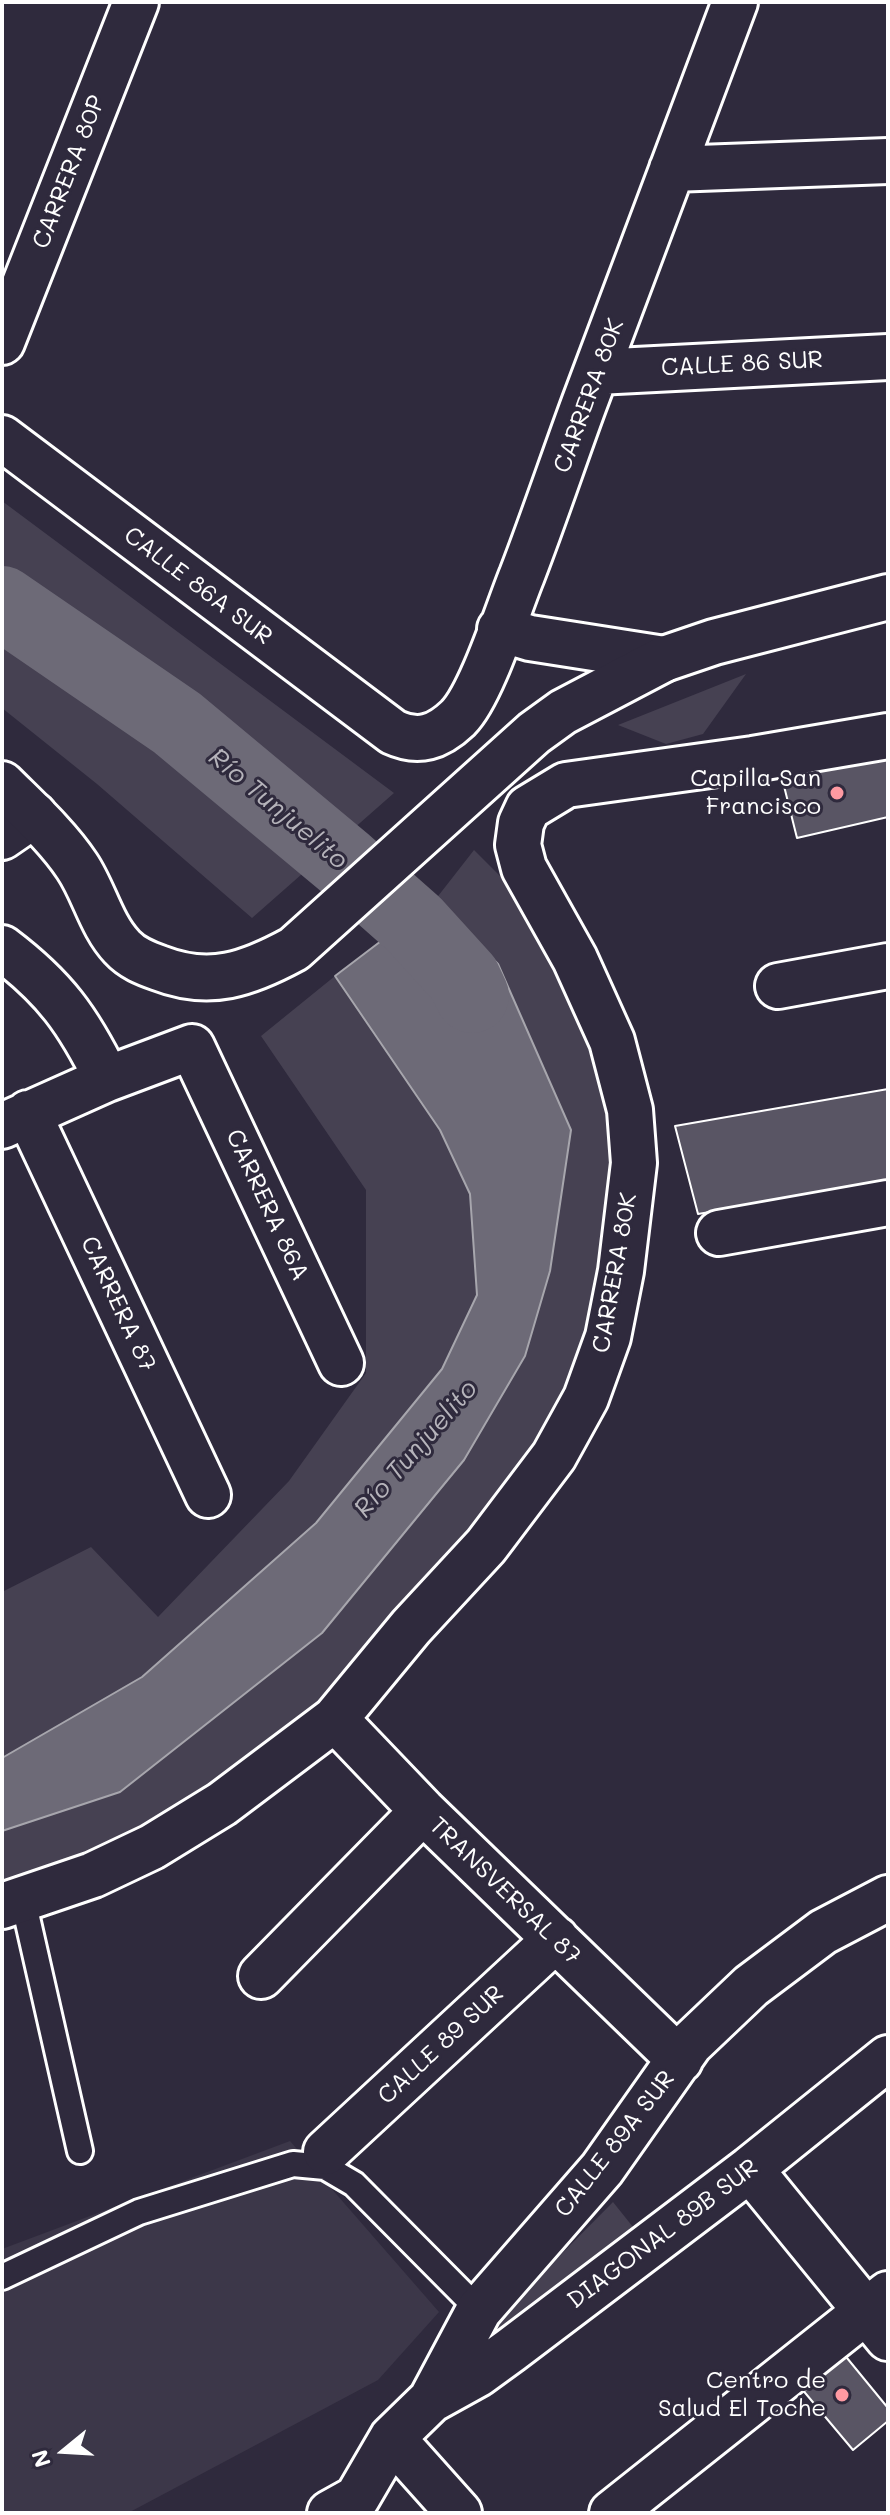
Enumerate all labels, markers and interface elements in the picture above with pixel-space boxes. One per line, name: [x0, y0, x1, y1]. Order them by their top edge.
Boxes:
street label: CARRERA 80P: [27, 91, 111, 253]
street label: CARRERA 80K: [548, 315, 630, 477]
street label: CALLE 86 SUR: [660, 345, 824, 383]
street label: CALLE 86A SUR: [118, 521, 278, 651]
water label: Río Tunjuelito: [202, 742, 354, 876]
place label: Capilla San Francisco: [690, 765, 821, 821]
marker: Capilla San Francisco: [828, 784, 846, 802]
street label: CARRERA 86A: [219, 1125, 315, 1285]
street label: CARRERA 80K: [587, 1191, 643, 1355]
street label: CARRERA 87: [74, 1232, 162, 1376]
water label: Río Tunjuelito: [348, 1374, 484, 1524]
street label: TRANSVERSAL 87: [423, 1811, 587, 1971]
street label: CALLE 89 SUR: [372, 1979, 510, 2111]
street label: CALLE 89A SUR: [549, 2065, 681, 2223]
street label: DIAGONAL 89B SUR: [562, 2153, 764, 2315]
place label: Centro de Salud El Toche: [658, 2367, 826, 2423]
marker: Centro de Salud El Toche: [833, 2386, 851, 2404]
north arrow: [24, 2411, 104, 2491]
text: N: [24, 2446, 57, 2471]

